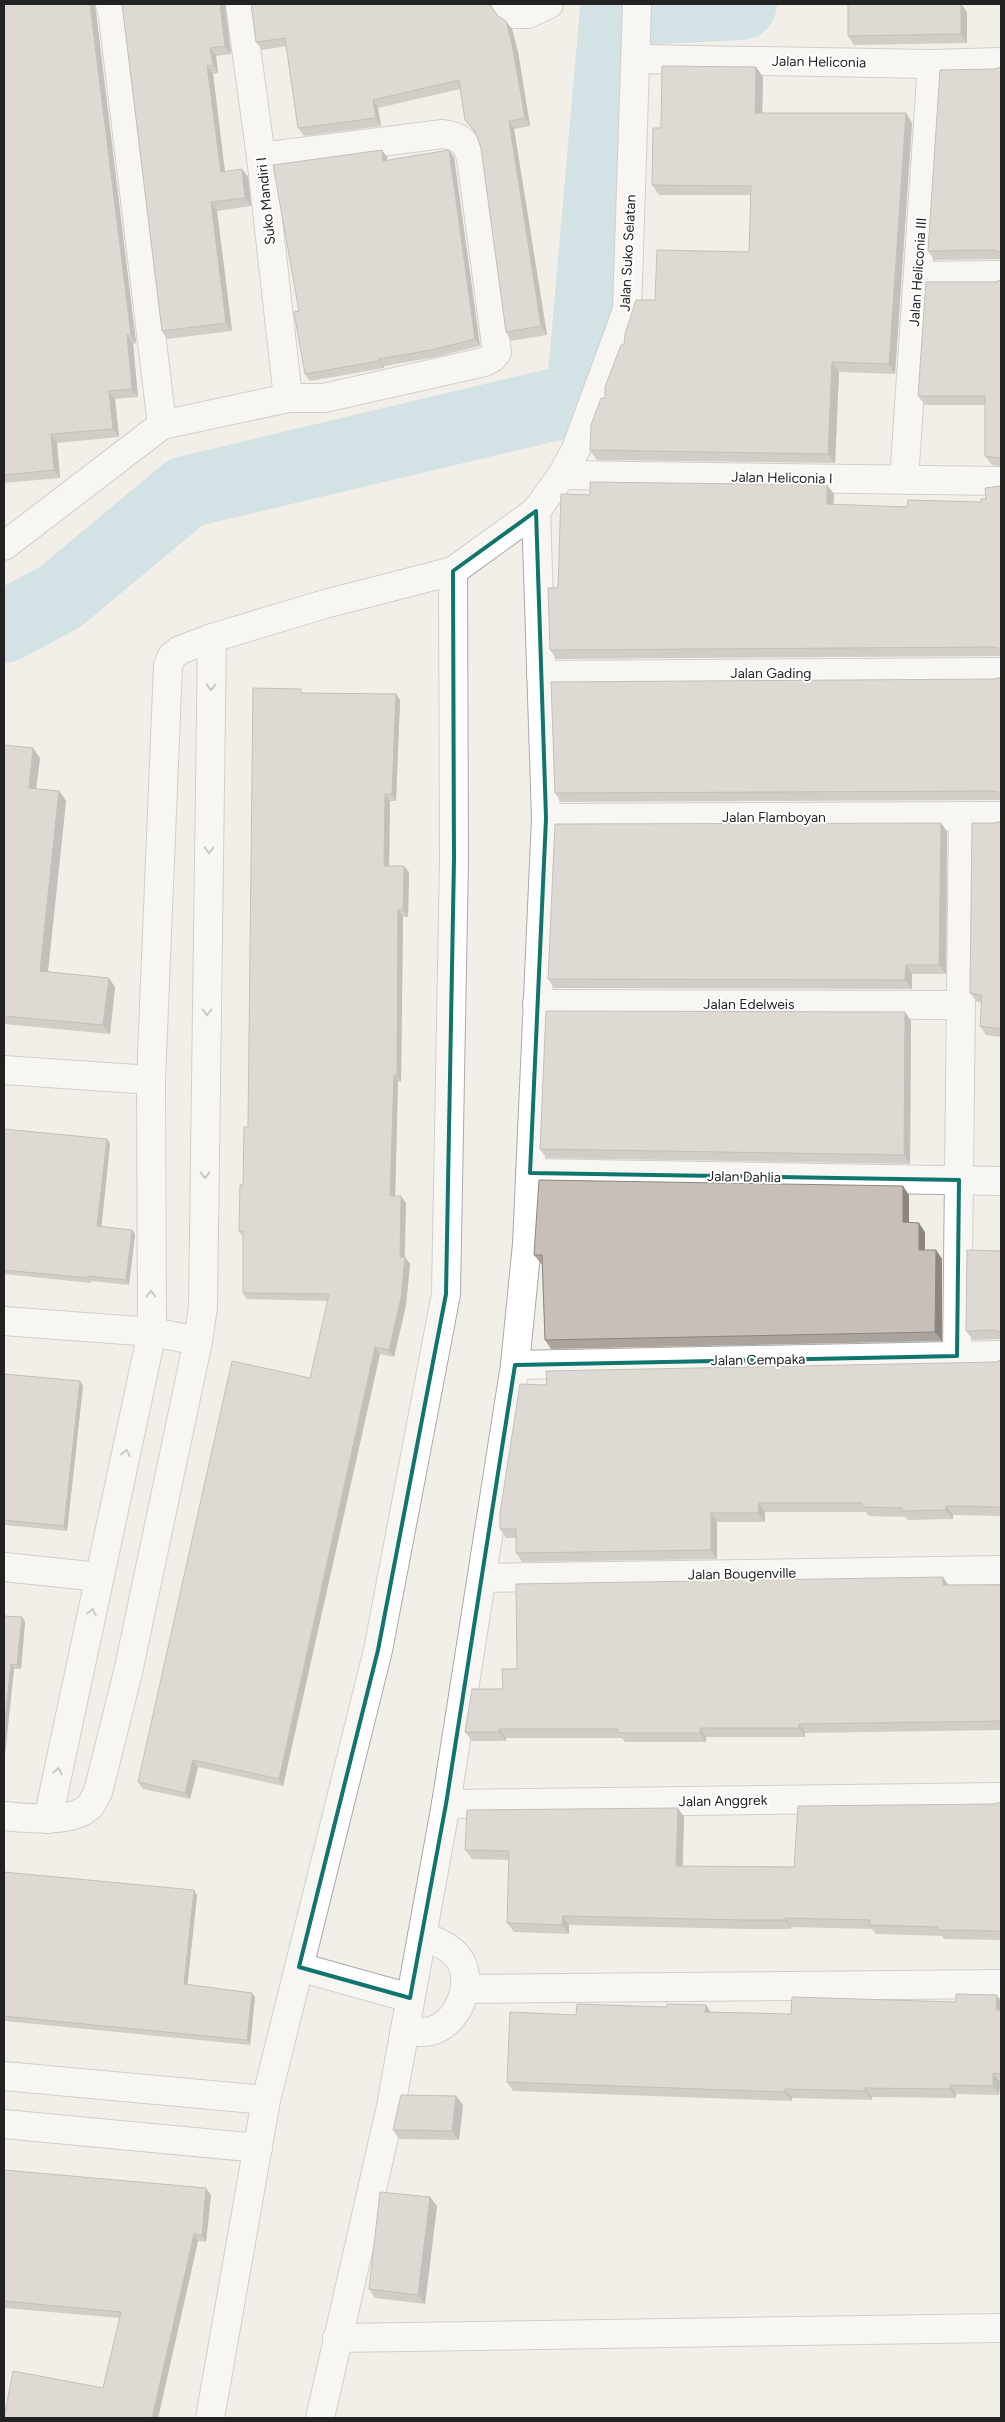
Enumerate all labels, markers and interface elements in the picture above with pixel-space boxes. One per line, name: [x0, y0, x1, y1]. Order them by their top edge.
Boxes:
street label: Jalan Heliconia: [772, 53, 866, 71]
street label: Suko Mandiri I: [253, 156, 279, 246]
street label: Jalan Suko Selatan: [616, 194, 640, 312]
street label: Jalan Heliconia III: [906, 217, 930, 327]
street label: Jalan Heliconia I: [731, 469, 833, 487]
street label: Jalan Gading: [730, 665, 812, 682]
one-way arrow: [206, 684, 216, 691]
street label: Jalan Flamboyan: [722, 809, 826, 826]
one-way arrow: [204, 846, 214, 854]
street label: Jalan Edelweis: [703, 996, 795, 1013]
one-way arrow: [202, 1008, 212, 1016]
street label: Jalan Dahlia: [707, 1168, 781, 1186]
one-way arrow: [200, 1171, 210, 1179]
one-way arrow: [146, 1289, 156, 1297]
street label: Jalan Cempaka: [711, 1351, 805, 1369]
one-way arrow: [120, 1449, 131, 1458]
street label: Jalan Bougenville: [688, 1565, 797, 1583]
one-way arrow: [86, 1608, 97, 1617]
one-way arrow: [53, 1767, 63, 1776]
street label: Jalan Anggrek: [678, 1792, 768, 1810]

